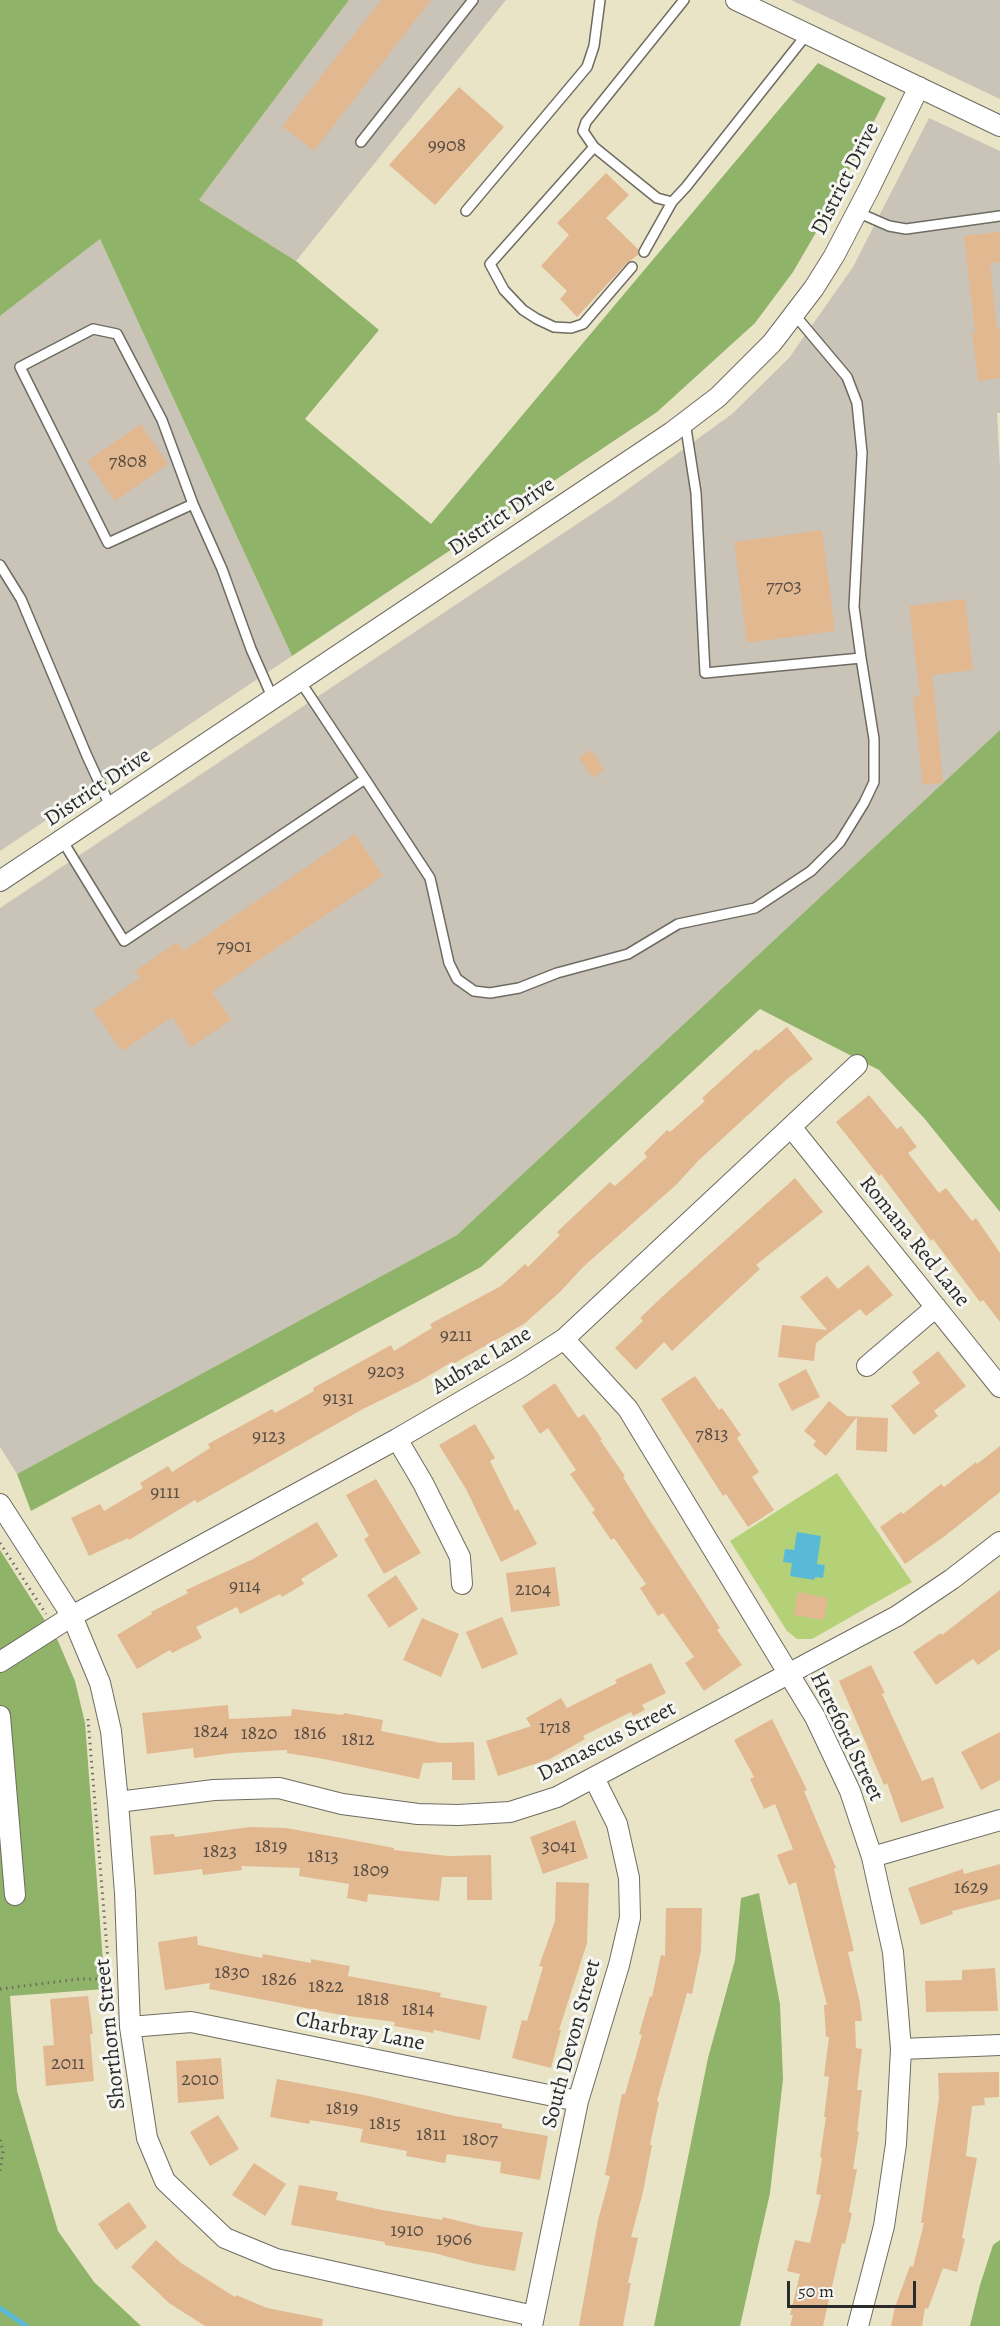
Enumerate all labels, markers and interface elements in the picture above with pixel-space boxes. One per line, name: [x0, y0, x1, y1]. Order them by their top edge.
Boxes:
street label: District Drive: [806, 118, 886, 240]
house number: 9908: [428, 134, 466, 158]
house number: 7808: [109, 450, 147, 474]
street label: District Drive: [444, 472, 560, 562]
house number: 7703: [766, 575, 802, 599]
street label: District Drive: [40, 743, 156, 833]
house number: 7901: [217, 935, 251, 959]
street label: Romana Red Lane: [853, 1171, 975, 1313]
street label: Aubrac Lane: [428, 1321, 536, 1401]
house number: 9211: [440, 1324, 472, 1348]
house number: 9203: [367, 1360, 405, 1384]
house number: 9131: [322, 1387, 354, 1411]
house number: 7813: [695, 1423, 729, 1447]
house number: 9123: [252, 1425, 286, 1449]
house number: 9111: [150, 1481, 180, 1505]
house number: 9114: [229, 1575, 261, 1599]
house number: 2104: [515, 1578, 551, 1602]
street label: Hereford Street: [803, 1668, 889, 1806]
street label: Damascus Street: [533, 1696, 681, 1788]
house number: 1718: [539, 1716, 571, 1740]
house number: 1824: [193, 1720, 229, 1744]
house number: 1820: [241, 1722, 277, 1746]
house number: 1816: [294, 1722, 326, 1746]
house number: 1812: [342, 1728, 374, 1752]
house number: 1819: [255, 1835, 287, 1859]
house number: 3041: [542, 1835, 576, 1859]
house number: 1823: [203, 1840, 237, 1864]
house number: 1813: [307, 1845, 339, 1869]
house number: 1809: [353, 1859, 389, 1883]
house number: 1629: [954, 1876, 988, 1900]
street label: Shorthorn Street: [90, 1957, 132, 2111]
street label: South Devon Street: [537, 1957, 607, 2131]
house number: 1830: [214, 1961, 250, 1985]
house number: 1826: [261, 1968, 297, 1992]
house number: 1822: [308, 1975, 344, 1999]
house number: 1818: [356, 1988, 390, 2012]
house number: 1814: [402, 1998, 434, 2022]
street label: Charbray Lane: [293, 2007, 427, 2057]
house number: 2011: [51, 2052, 85, 2076]
house number: 2010: [181, 2068, 219, 2092]
house number: 1819: [326, 2097, 358, 2121]
house number: 1815: [369, 2112, 401, 2136]
house number: 1811: [416, 2123, 446, 2147]
house number: 1807: [462, 2128, 498, 2152]
house number: 1910: [390, 2219, 424, 2243]
house number: 1906: [436, 2228, 472, 2252]
scale bar: [790, 2269, 919, 2307]
text: 50 m: [798, 2279, 834, 2303]

